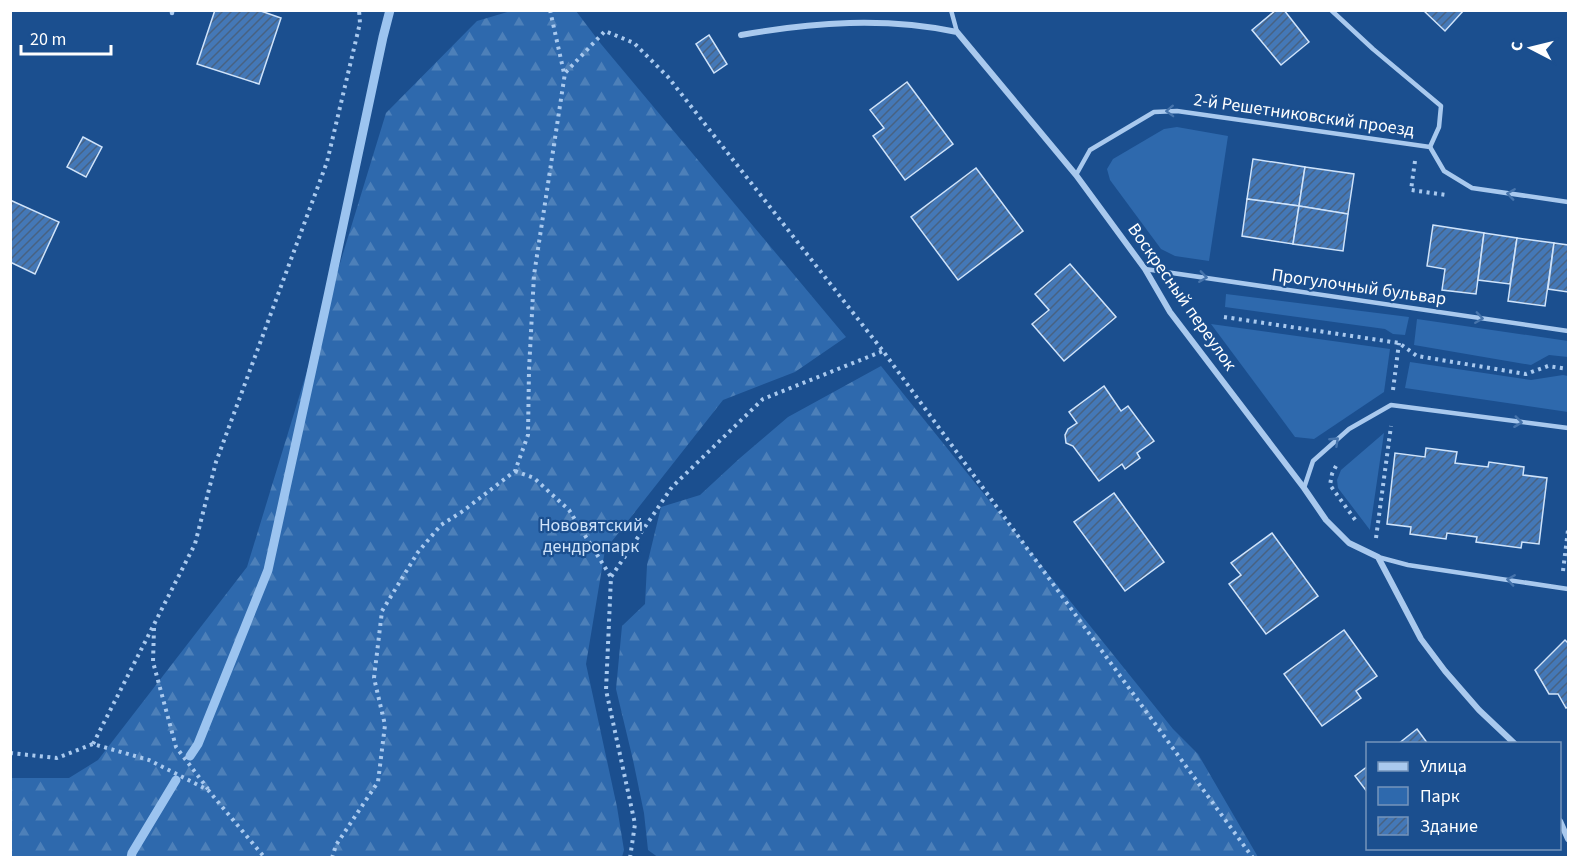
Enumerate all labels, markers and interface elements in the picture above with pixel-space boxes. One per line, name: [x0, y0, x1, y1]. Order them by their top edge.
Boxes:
scale bar: [21, 18, 111, 56]
north arrow: [1501, 18, 1561, 78]
text: 20 m: [30, 27, 66, 52]
text: С: [1506, 40, 1529, 52]
street label: 2-й Решетниковский проезд: [1192, 87, 1416, 143]
one-way arrow: [1165, 105, 1174, 118]
one-way arrow: [1506, 188, 1515, 200]
street label: Воскресный переулок: [1122, 218, 1242, 376]
street label: Прогулочный бульвар: [1270, 262, 1448, 312]
one-way arrow: [1199, 271, 1208, 283]
one-way arrow: [1475, 312, 1484, 324]
one-way arrow: [1514, 415, 1523, 427]
one-way arrow: [1329, 437, 1339, 448]
park label: Нововятский дендропарк: [539, 513, 643, 559]
one-way arrow: [1506, 575, 1515, 587]
legend: [1366, 742, 1561, 850]
text: Улица: [1420, 754, 1467, 779]
text: Парк: [1420, 784, 1460, 809]
text: Здание: [1420, 814, 1478, 839]

